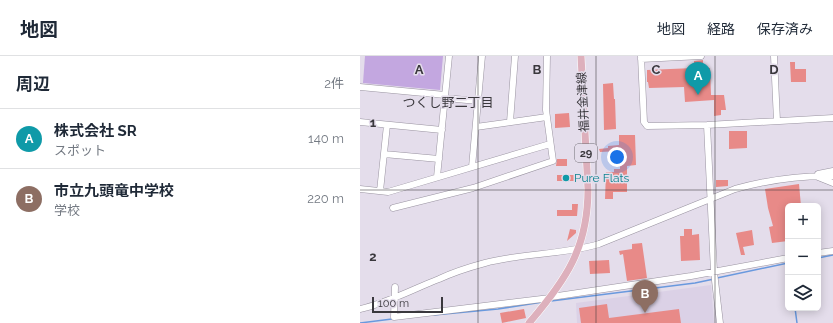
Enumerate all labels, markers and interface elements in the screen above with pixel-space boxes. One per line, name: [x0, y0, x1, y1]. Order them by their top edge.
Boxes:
text: 地図: [20, 18, 58, 40]
text: 地図: [657, 21, 685, 37]
text: 経路: [707, 21, 735, 37]
text: 保存済み: [757, 21, 813, 37]
text: A: [415, 62, 424, 77]
text: B: [533, 62, 542, 77]
text: C: [652, 62, 661, 77]
pin: A: [685, 62, 711, 95]
text: D: [769, 62, 779, 77]
street label: 福井金津線: [574, 72, 592, 132]
text: 周辺: [16, 74, 50, 94]
text: 2件: [324, 76, 344, 91]
district label: つくし野二丁目: [402, 95, 494, 110]
text: 1: [370, 115, 377, 130]
text: 株式会社 SR: [54, 122, 137, 140]
text: A: [25, 131, 33, 146]
text: 140 m: [308, 131, 344, 146]
text: スポット: [54, 143, 106, 158]
road number: 29: [575, 144, 597, 162]
your location: [607, 147, 627, 167]
place label: Pure Flats: [574, 171, 630, 185]
marker: Pure Flats: [561, 173, 571, 183]
text: 市立九頭竜中学校: [54, 182, 174, 200]
text: B: [25, 191, 33, 206]
text: 220 m: [307, 191, 344, 206]
text: 学校: [54, 203, 80, 218]
map controls: [785, 203, 821, 311]
button: +: [785, 203, 821, 239]
button: −: [785, 239, 821, 275]
text: 2: [369, 249, 377, 264]
button: layers: [785, 275, 821, 311]
pin: B: [632, 280, 658, 313]
scale bar: [372, 295, 443, 314]
text: 100 m: [378, 297, 409, 310]

